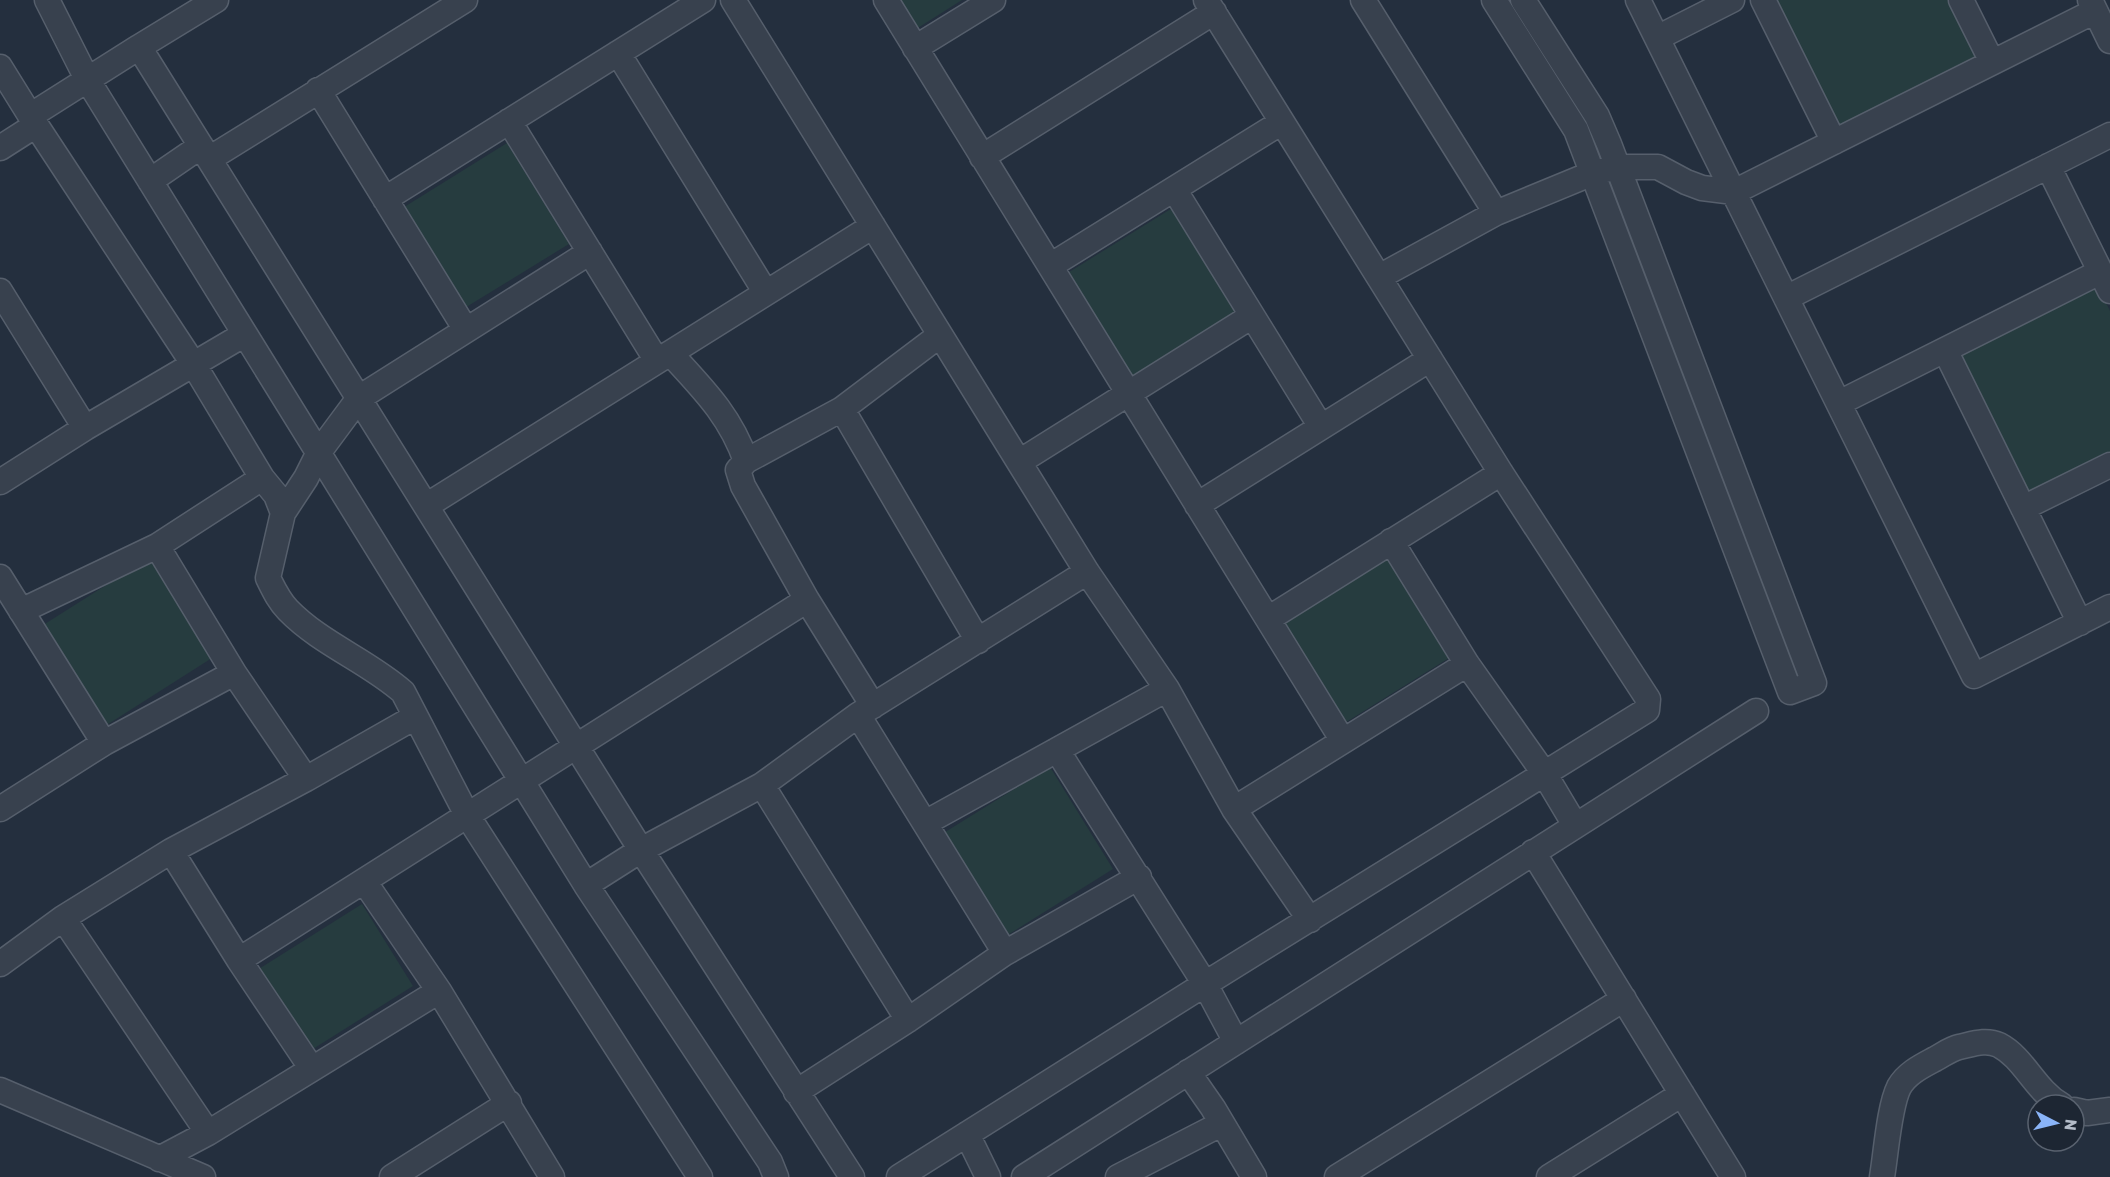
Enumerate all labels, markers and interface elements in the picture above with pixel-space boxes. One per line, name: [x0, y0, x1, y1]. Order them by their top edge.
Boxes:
north arrow: [2026, 1093, 2086, 1153]
text: N: [2060, 1118, 2081, 1132]

